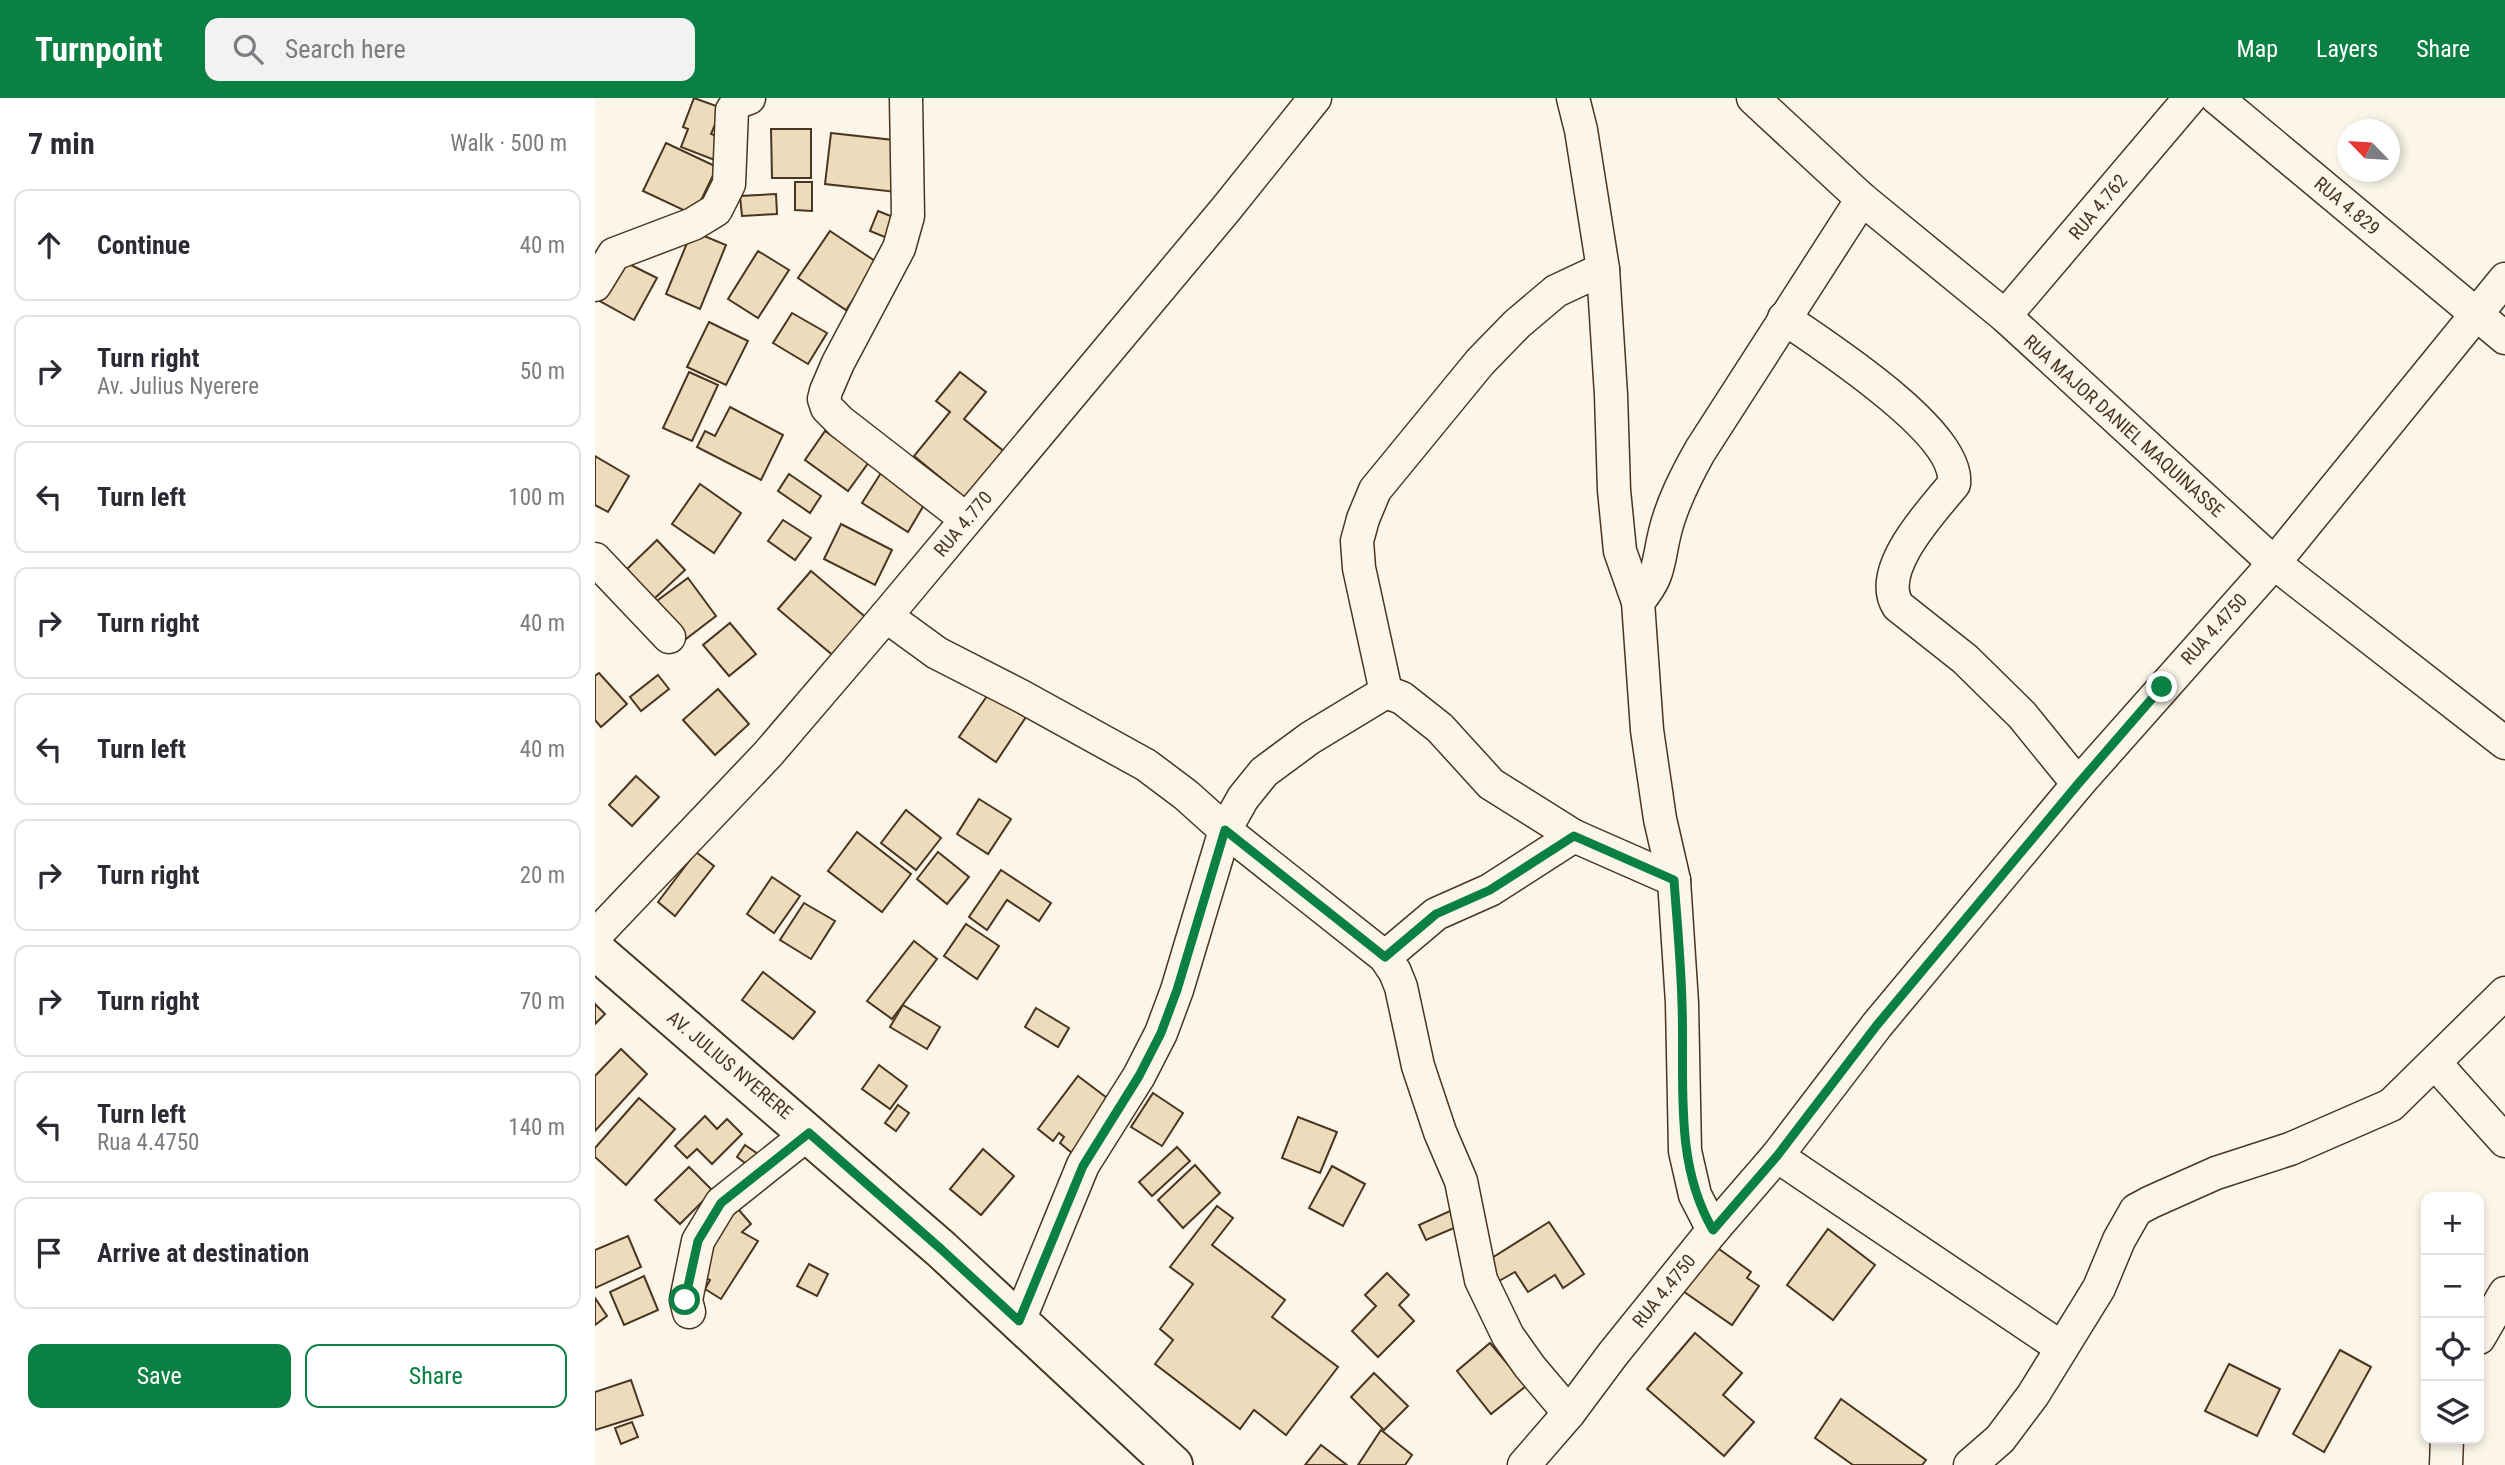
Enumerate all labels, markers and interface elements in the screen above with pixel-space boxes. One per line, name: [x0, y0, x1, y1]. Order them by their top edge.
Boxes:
search box: [205, 18, 695, 81]
text: Turnpoint: [35, 30, 163, 69]
icon: search: [229, 30, 267, 68]
text: Search here: [285, 34, 406, 64]
text: Map: [2237, 35, 2278, 63]
text: Layers: [2316, 35, 2378, 63]
text: Share: [2416, 35, 2470, 63]
north arrow: [2337, 119, 2400, 182]
text: 7 min: [28, 126, 95, 161]
text: Walk · 500 m: [450, 130, 567, 157]
street label: RUA 4.762: [2064, 170, 2132, 244]
street label: RUA 4.829: [2310, 172, 2384, 240]
icon: ahead: [30, 226, 68, 264]
text: Continue: [97, 230, 190, 260]
text: 40 m: [520, 232, 565, 259]
street label: RUA MAJOR DANIEL MAQUINASSE: [2019, 330, 2229, 522]
text: Turn right: [97, 343, 199, 373]
icon: right: [30, 352, 68, 390]
text: 50 m: [520, 358, 565, 385]
text: Av. Julius Nyerere: [97, 373, 259, 400]
icon: left: [30, 478, 68, 516]
text: Turn left: [97, 482, 186, 512]
text: 100 m: [508, 484, 565, 511]
street label: RUA 4.770: [929, 487, 997, 561]
street label: RUA 4.4750: [2176, 589, 2252, 669]
icon: right: [30, 604, 68, 642]
text: Turn right: [97, 608, 199, 638]
text: 40 m: [520, 610, 565, 637]
route end: [2146, 671, 2177, 702]
icon: left: [30, 730, 68, 768]
text: Turn left: [97, 734, 186, 764]
text: 40 m: [520, 736, 565, 763]
icon: right: [30, 856, 68, 894]
text: Turn right: [97, 860, 199, 890]
text: 20 m: [520, 862, 565, 889]
icon: right: [30, 982, 68, 1020]
text: Turn right: [97, 986, 199, 1016]
text: 70 m: [520, 988, 565, 1015]
street label: AV. JULIUS NYERERE: [663, 1006, 797, 1124]
text: Turn left: [97, 1099, 186, 1129]
icon: left: [30, 1108, 68, 1146]
text: 140 m: [508, 1114, 565, 1141]
text: Rua 4.4750: [97, 1129, 199, 1156]
map controls: [2421, 1192, 2484, 1444]
button: +: [2421, 1192, 2484, 1255]
icon: arrive: [30, 1234, 68, 1272]
text: Arrive at destination: [97, 1238, 309, 1268]
street label: RUA 4.4750: [1627, 1250, 1701, 1332]
button: −: [2421, 1255, 2484, 1318]
route start: [669, 1284, 700, 1315]
button: locate: [2421, 1318, 2484, 1381]
button: Save: [28, 1344, 291, 1408]
button: Share: [305, 1344, 567, 1408]
button: layers: [2421, 1381, 2484, 1444]

